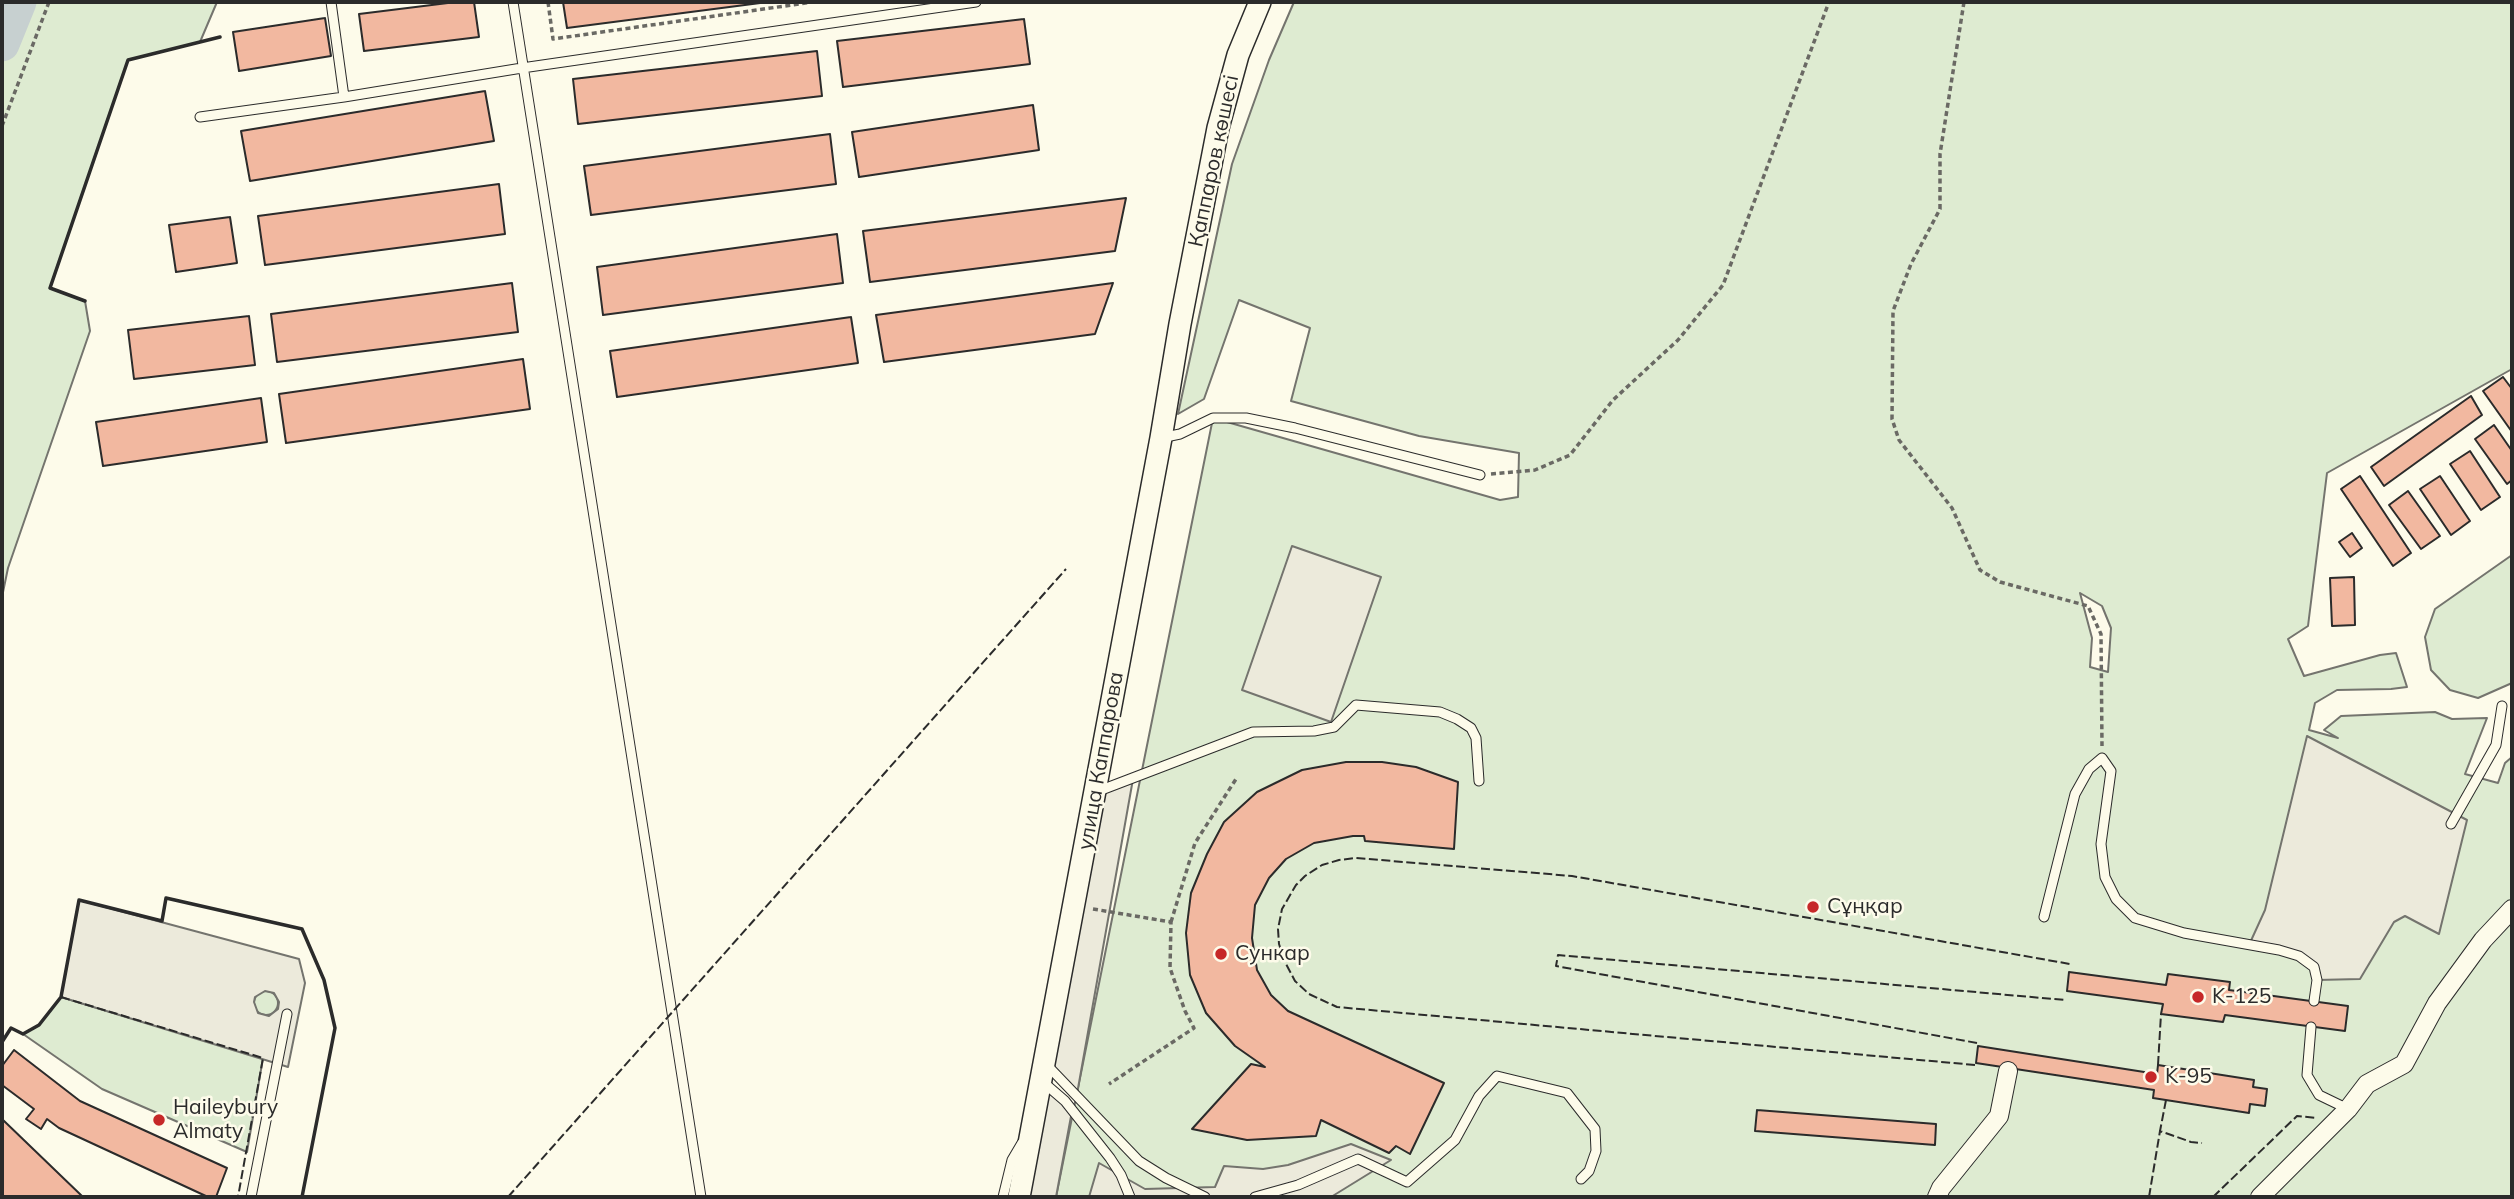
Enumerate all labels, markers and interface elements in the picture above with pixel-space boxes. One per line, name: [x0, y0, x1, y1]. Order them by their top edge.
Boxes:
street label: Қаппаров көшесі: [1183, 73, 1245, 249]
street label: улица Каппарова: [1073, 670, 1129, 852]
place label: Сұңқар: [1827, 894, 1903, 920]
marker: Сұңқар: [1805, 899, 1821, 915]
place label: Сункар: [1235, 941, 1310, 967]
marker: Сункар: [1213, 946, 1229, 962]
place label: K-125: [2212, 984, 2271, 1010]
marker: K-125: [2190, 989, 2206, 1005]
place label: K-95: [2165, 1064, 2212, 1090]
marker: K-95: [2143, 1069, 2159, 1085]
place label: Haileybury Almaty: [173, 1095, 278, 1145]
marker: Haileybury Almaty: [151, 1112, 167, 1128]

